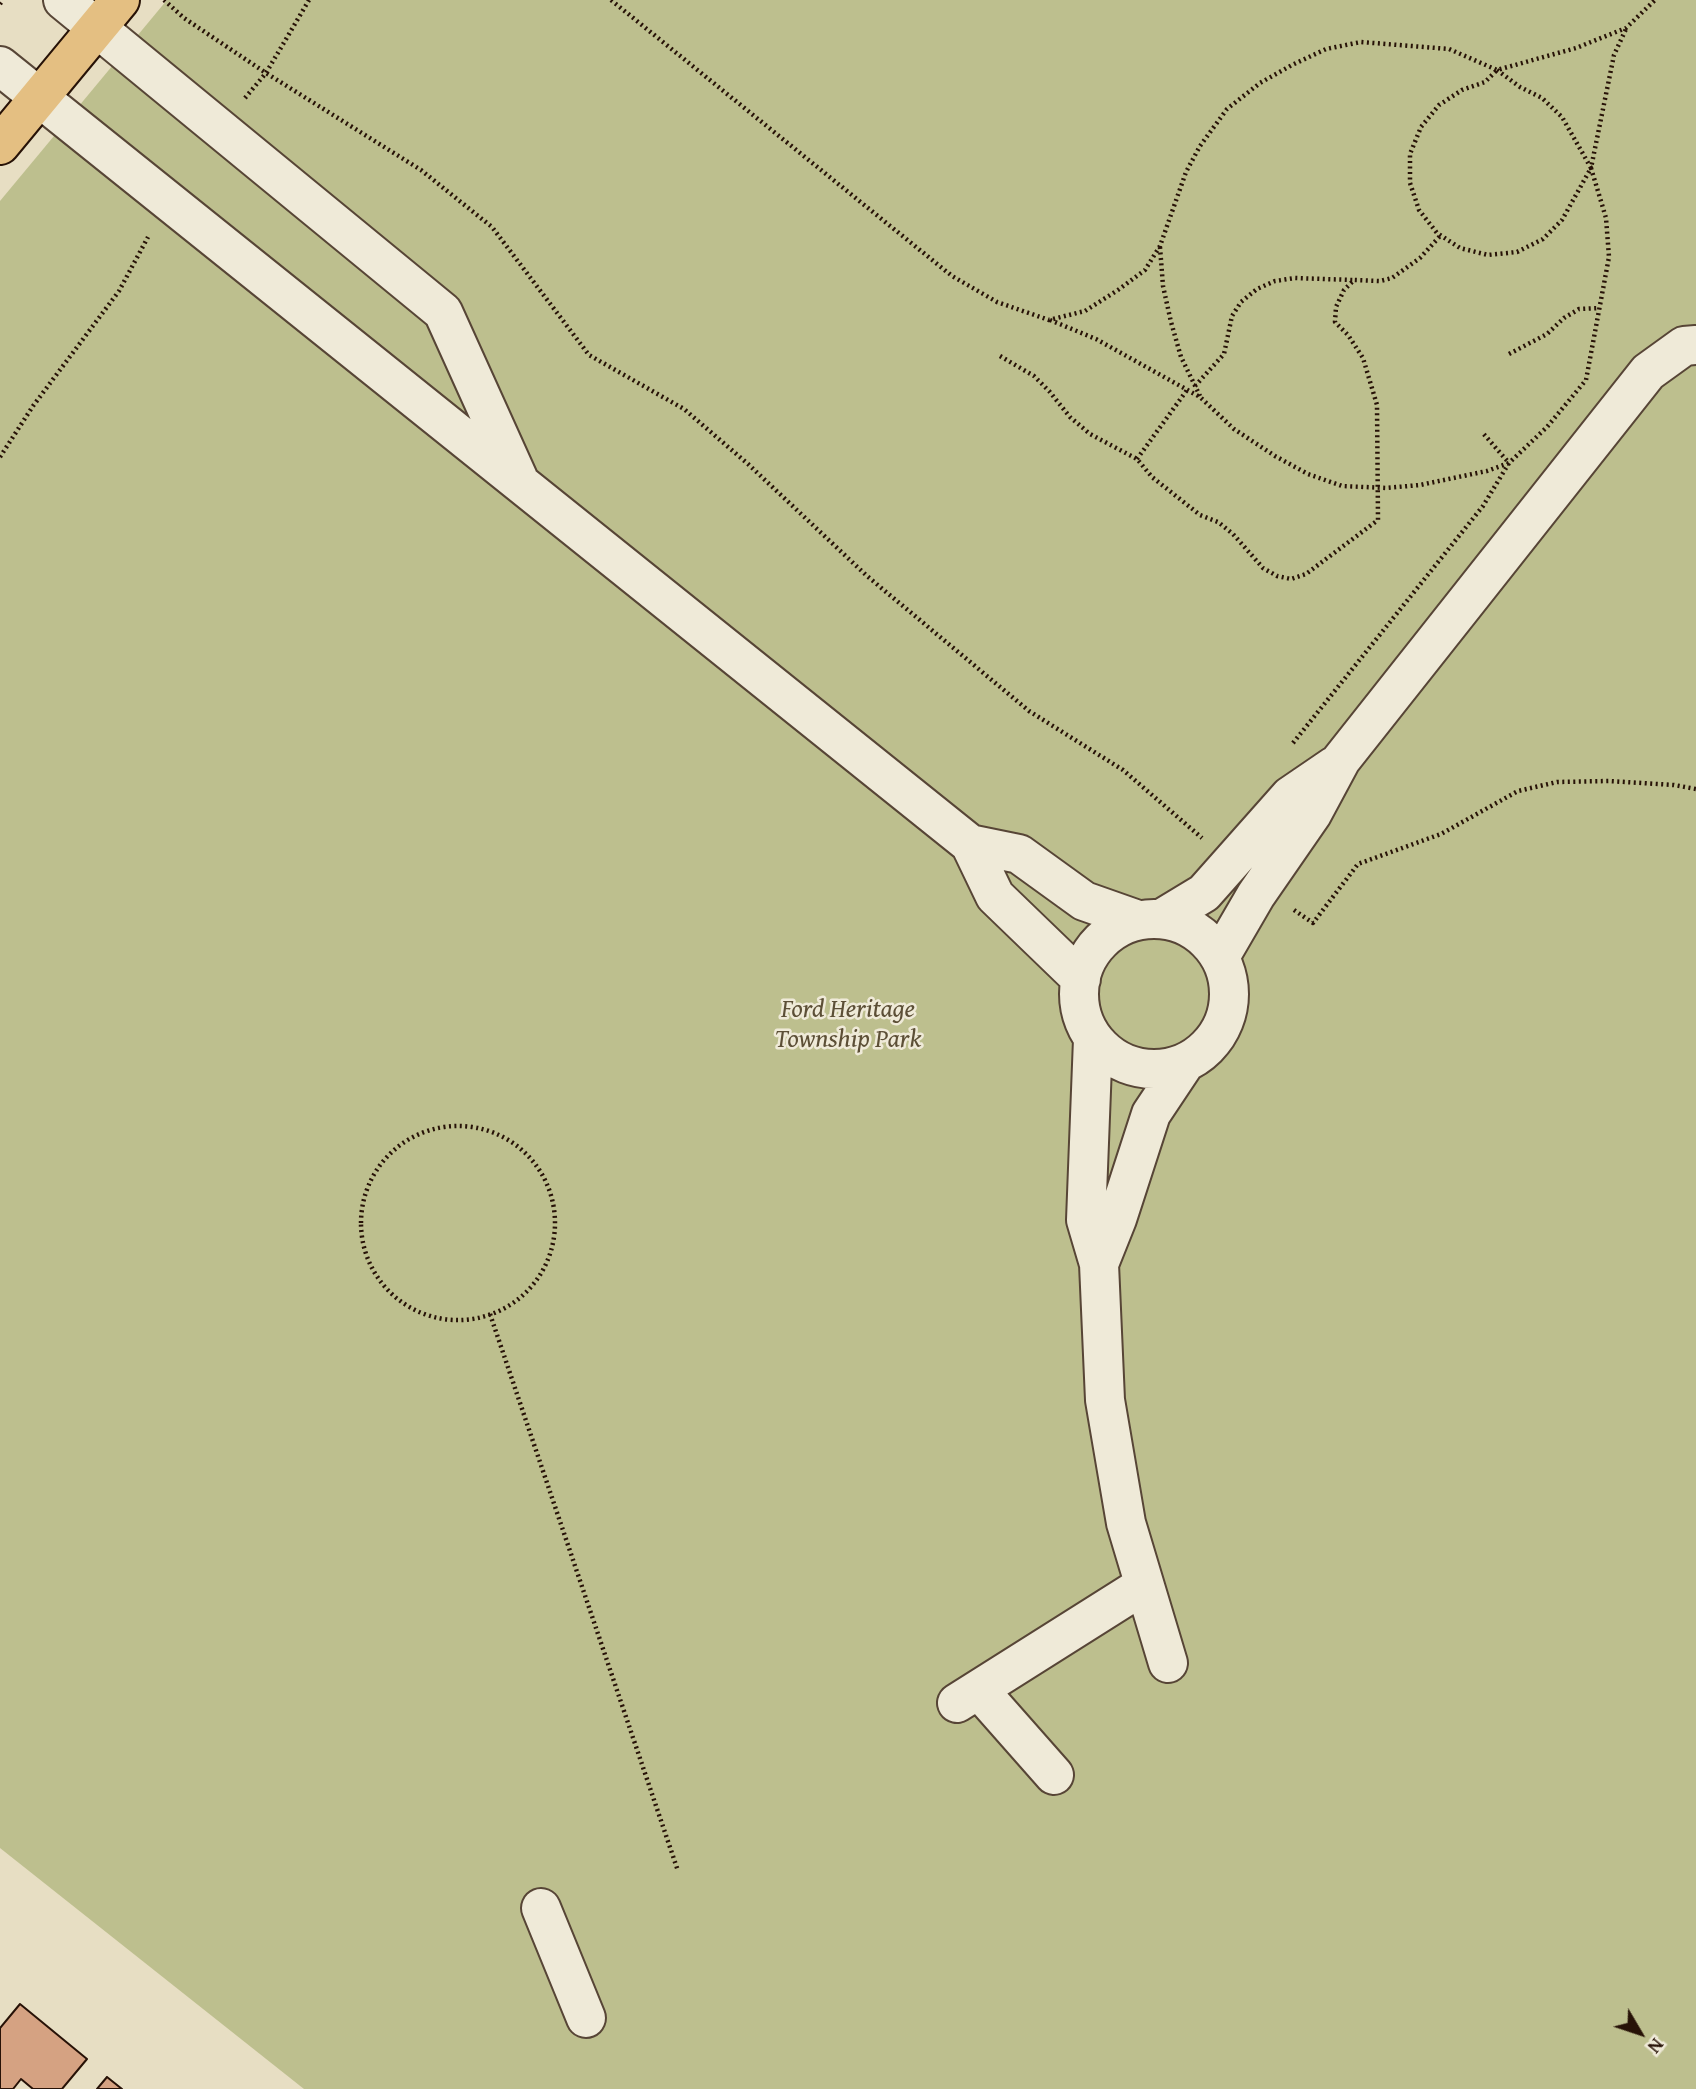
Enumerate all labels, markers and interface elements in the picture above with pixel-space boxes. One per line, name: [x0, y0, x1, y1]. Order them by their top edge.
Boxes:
park label: Ford Heritage Township Park: [775, 994, 921, 1056]
north arrow: [1605, 1998, 1675, 2068]
text: N: [1641, 2032, 1671, 2060]

